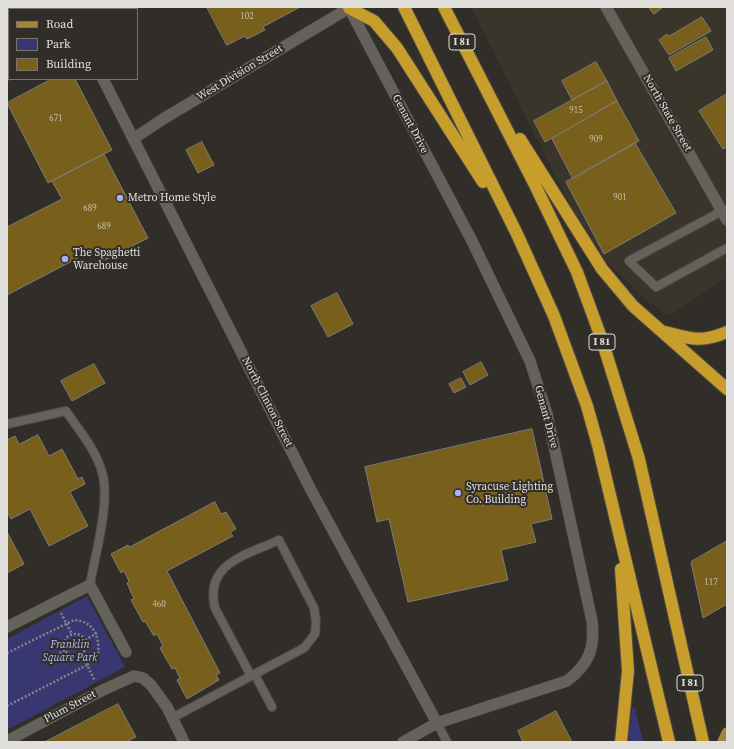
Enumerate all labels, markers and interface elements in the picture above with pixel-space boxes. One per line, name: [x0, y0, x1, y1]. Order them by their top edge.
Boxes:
legend: [8, 8, 138, 80]
house number: 102: [240, 12, 254, 22]
text: Road: [46, 16, 73, 32]
road number: I 81: [449, 34, 475, 50]
text: Park: [46, 36, 71, 52]
street label: West Division Street: [195, 42, 285, 104]
text: Building: [46, 56, 91, 72]
street label: North State Street: [640, 72, 694, 154]
street label: Genant Drive: [389, 92, 431, 156]
house number: 915: [569, 106, 583, 116]
house number: 671: [49, 114, 63, 124]
house number: 909: [589, 135, 603, 145]
place label: Metro Home Style: [128, 191, 216, 205]
marker: Metro Home Style: [115, 193, 125, 203]
house number: 901: [613, 193, 627, 203]
house number: 689: [83, 204, 97, 214]
house number: 689: [97, 222, 111, 232]
place label: The Spaghetti Warehouse: [73, 246, 140, 272]
marker: The Spaghetti Warehouse: [60, 254, 70, 264]
road number: I 81: [589, 334, 615, 350]
street label: North Clinton Street: [239, 355, 295, 449]
street label: Genant Drive: [531, 384, 561, 450]
place label: Syracuse Lighting Co. Building: [466, 480, 553, 506]
marker: Syracuse Lighting Co. Building: [453, 488, 463, 498]
house number: 117: [704, 578, 718, 588]
house number: 460: [152, 600, 166, 610]
park label: Franklin Square Park: [42, 638, 98, 664]
road number: I 81: [677, 675, 703, 691]
street label: Plum Street: [42, 688, 98, 726]

